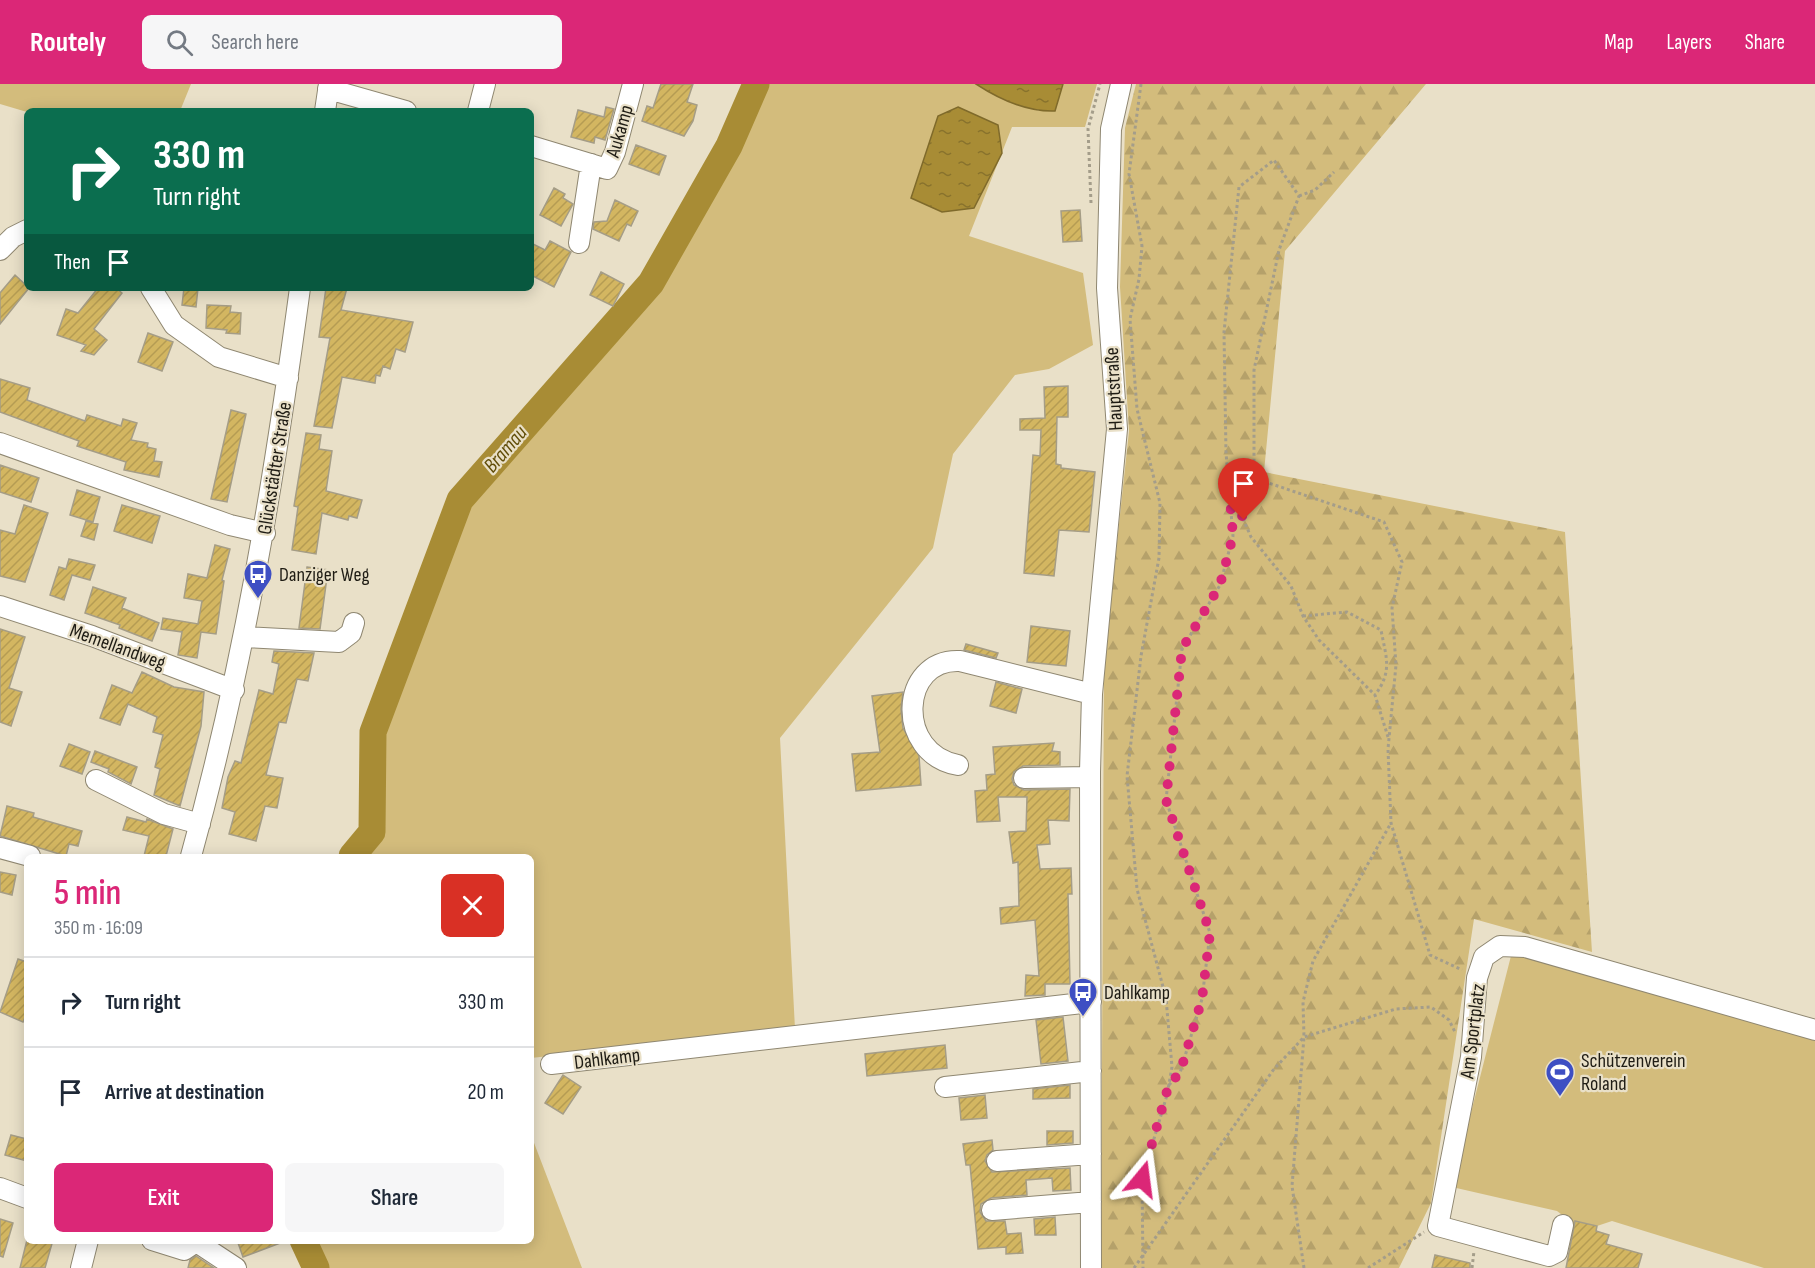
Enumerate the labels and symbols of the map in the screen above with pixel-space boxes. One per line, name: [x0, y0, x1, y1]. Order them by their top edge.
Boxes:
street label: Aukamp: [601, 102, 639, 161]
street label: Hauptstraße: [1100, 347, 1128, 431]
street label: Glückstädter Straße: [253, 400, 297, 536]
water label: Bramau: [478, 421, 533, 478]
pin: [1218, 458, 1269, 520]
bus stop icon: Danziger Weg: [242, 558, 274, 600]
place label: Danziger Weg: [279, 563, 369, 587]
street label: Memellandweg: [67, 619, 169, 675]
bus stop icon: Dahlkamp: [1067, 976, 1099, 1018]
place label: Dahlkamp: [1104, 981, 1170, 1005]
street label: Am Sportplatz: [1455, 982, 1491, 1081]
street label: Dahlkamp: [573, 1043, 641, 1075]
place label: Schützenverein Roland: [1581, 1049, 1686, 1096]
sports icon: Schützenverein Roland: [1544, 1056, 1576, 1098]
position arrow: [1110, 1147, 1174, 1211]

